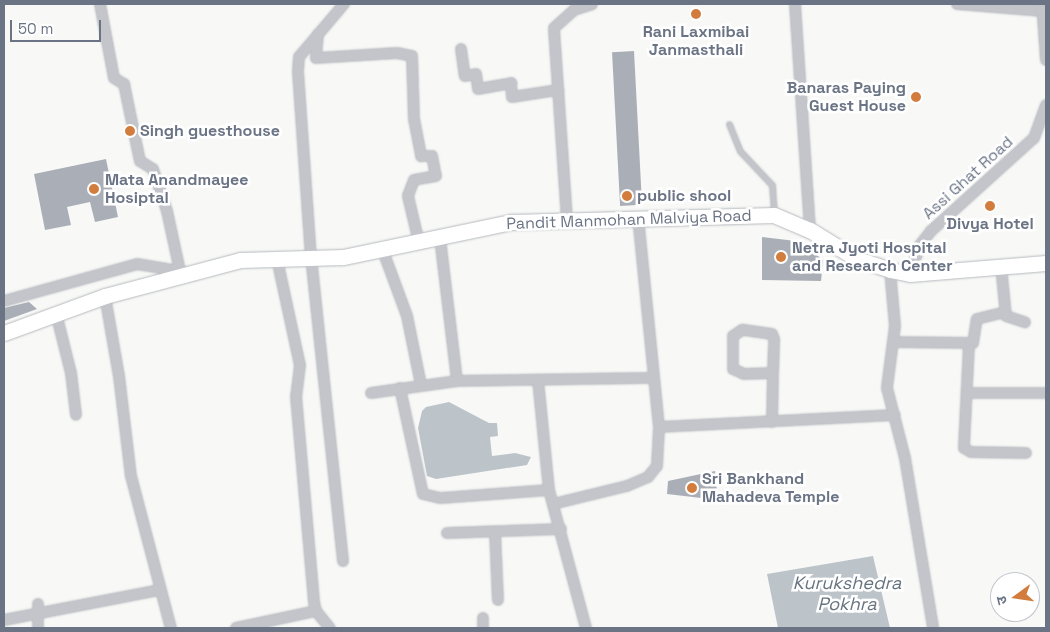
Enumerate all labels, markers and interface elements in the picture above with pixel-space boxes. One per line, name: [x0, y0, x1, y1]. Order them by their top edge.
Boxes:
marker: Rani Laxmibai Janmasthali: [690, 8, 702, 20]
scale bar: [12, 10, 104, 42]
text: 50 m: [18, 19, 53, 38]
place label: Rani Laxmibai Janmasthali: [643, 22, 749, 60]
place label: Banaras Paying Guest House: [787, 78, 906, 116]
marker: Banaras Paying Guest House: [910, 91, 922, 103]
place label: Singh guesthouse: [140, 121, 280, 141]
marker: Singh guesthouse: [124, 125, 136, 137]
street label: Assi Ghat Road: [919, 132, 1017, 224]
place label: Mata Anandmayee Hosiptal: [105, 170, 249, 208]
marker: Mata Anandmayee Hosiptal: [87, 182, 101, 196]
place label: public shool: [637, 186, 731, 206]
marker: public shool: [621, 190, 633, 202]
marker: Divya Hotel: [984, 200, 996, 212]
street label: Pandit Manmohan Malviya Road: [506, 206, 752, 234]
place label: Divya Hotel: [946, 214, 1034, 234]
place label: Netra Jyoti Hospital and Research Center: [792, 238, 953, 276]
marker: Netra Jyoti Hospital and Research Center: [774, 250, 788, 264]
place label: Sri Bankhand Mahadeva Temple: [702, 469, 840, 507]
marker: Sri Bankhand Mahadeva Temple: [686, 482, 698, 494]
north arrow: [990, 572, 1040, 622]
water label: Kurukshedra Pokhra: [793, 573, 901, 616]
text: उ: [992, 594, 1011, 607]

